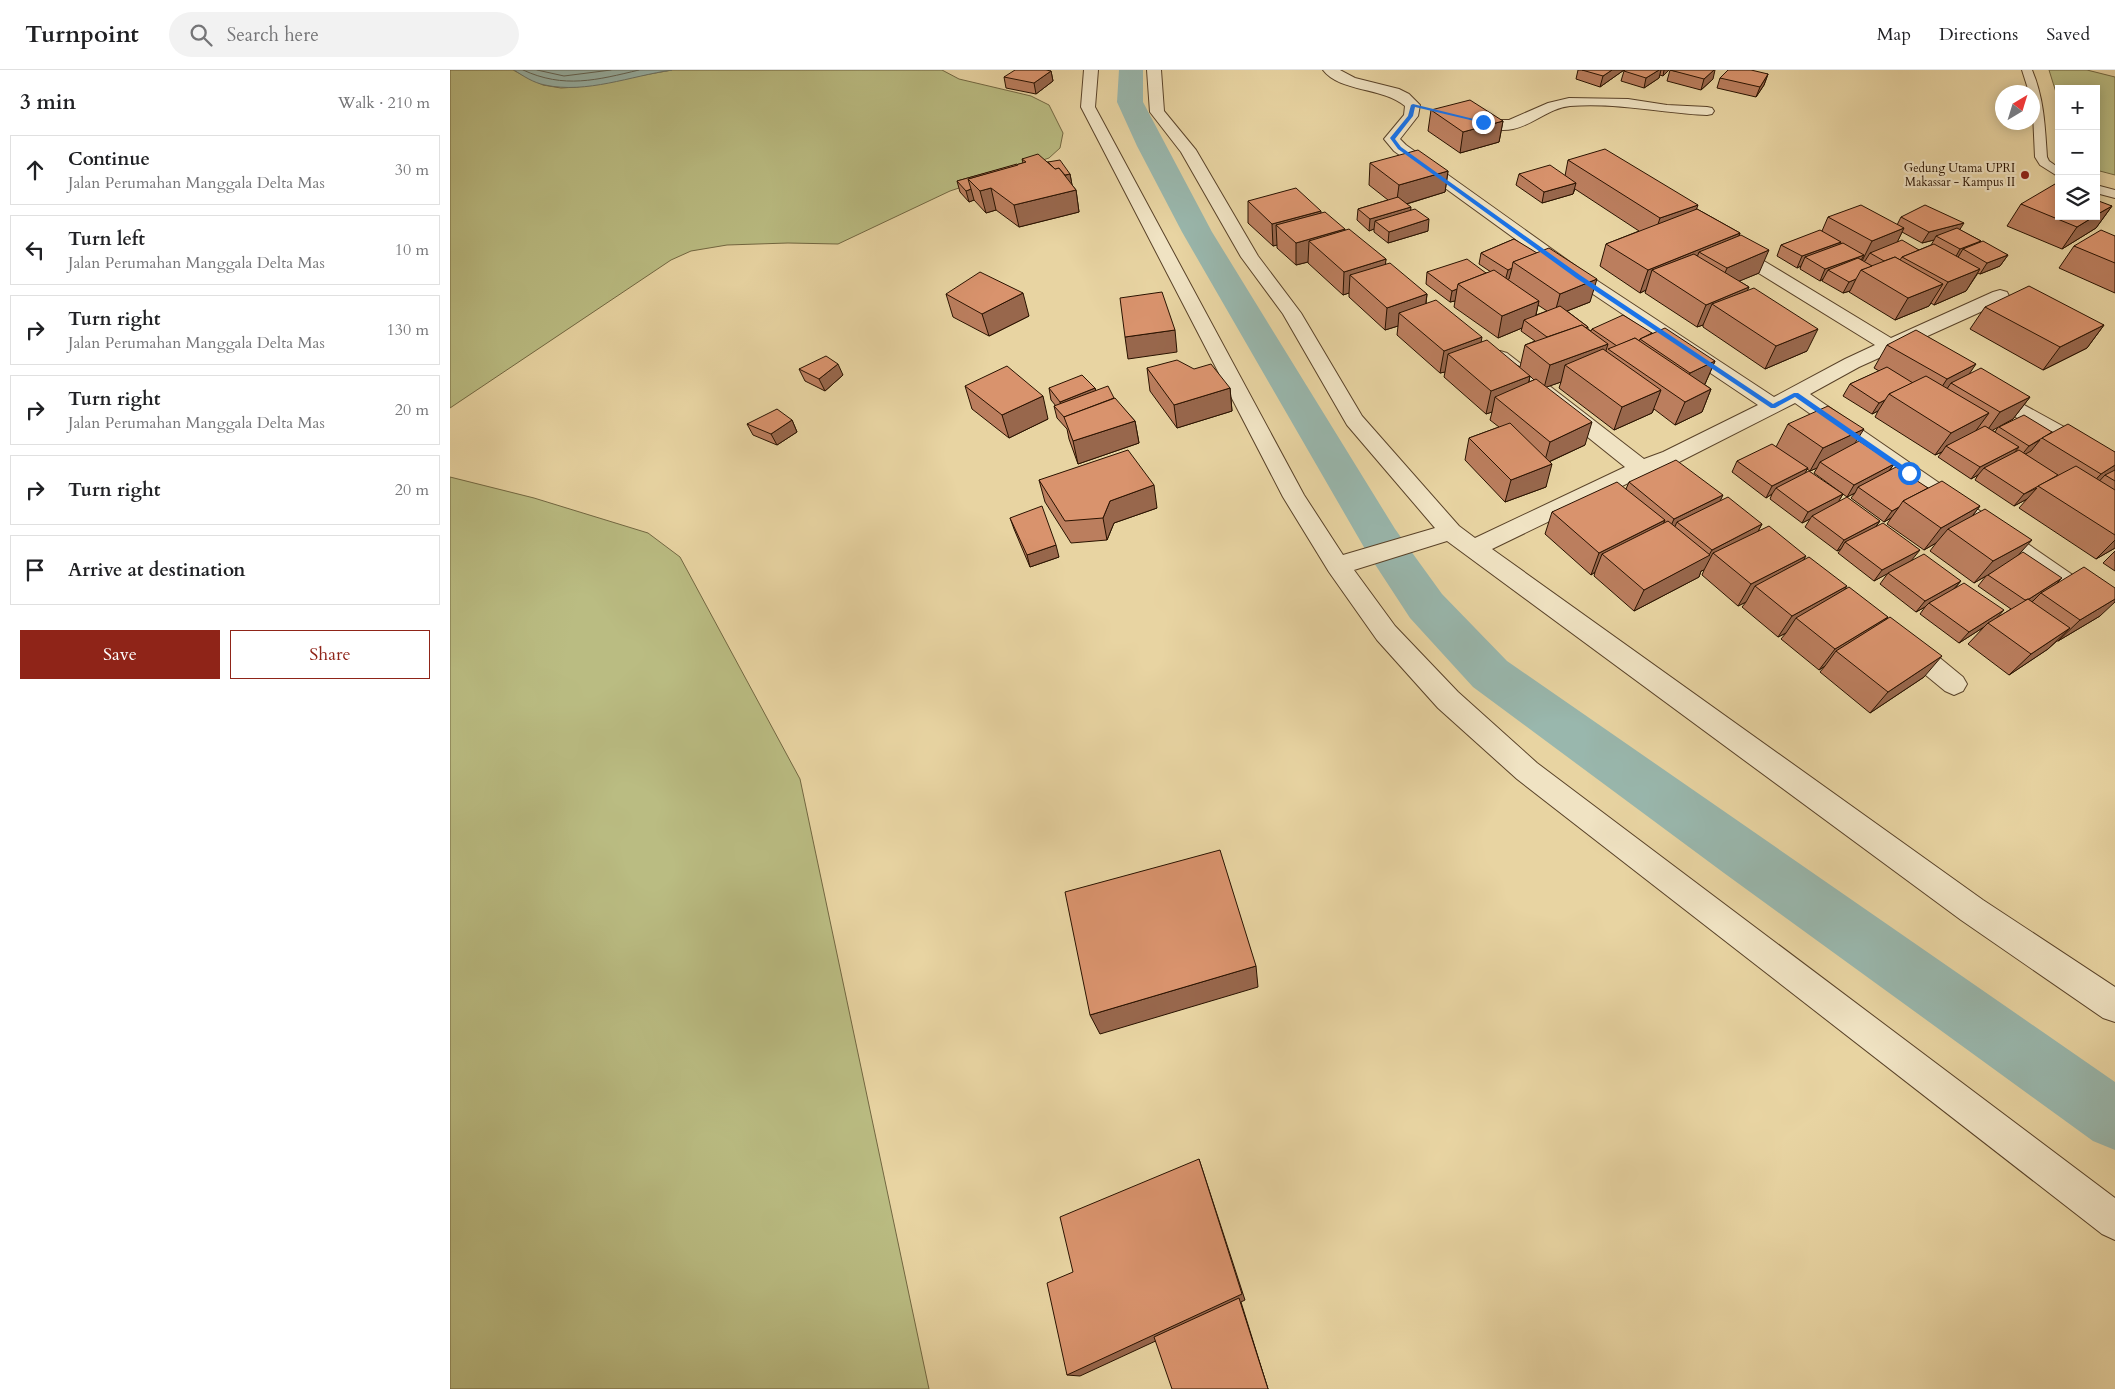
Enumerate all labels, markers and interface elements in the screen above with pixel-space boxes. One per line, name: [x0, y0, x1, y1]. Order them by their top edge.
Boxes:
search box: [169, 12, 519, 57]
text: Turnpoint: [25, 18, 139, 51]
icon: search: [187, 21, 215, 49]
text: Search here: [227, 22, 319, 48]
text: Map: [1877, 22, 1911, 47]
text: Directions: [1939, 22, 2018, 47]
text: Saved: [2046, 22, 2090, 47]
north arrow: [1995, 85, 2040, 130]
map controls: [2055, 85, 2100, 220]
button: +: [2055, 85, 2100, 130]
text: 3 min: [20, 88, 76, 117]
text: Walk · 210 m: [338, 92, 430, 114]
route end: [1472, 111, 1495, 134]
button: −: [2055, 130, 2100, 175]
text: Continue: [68, 146, 150, 172]
icon: ahead: [21, 156, 49, 184]
text: 30 m: [395, 159, 429, 181]
place label: Gedung Utama UPRI Makassar - Kampus II: [1904, 160, 2015, 190]
marker: Gedung Utama UPRI Makassar - Kampus II: [2019, 169, 2031, 181]
text: Jalan Perumahan Manggala Delta Mas: [68, 172, 325, 194]
button: layers: [2055, 175, 2100, 220]
text: Turn left: [68, 226, 145, 252]
icon: left: [21, 236, 49, 264]
text: 10 m: [395, 239, 429, 261]
text: Jalan Perumahan Manggala Delta Mas: [68, 252, 325, 274]
text: Turn right: [68, 306, 160, 332]
icon: right: [21, 316, 49, 344]
text: 130 m: [387, 319, 429, 341]
text: Jalan Perumahan Manggala Delta Mas: [68, 332, 325, 354]
text: Turn right: [68, 386, 160, 412]
icon: right: [21, 396, 49, 424]
text: 20 m: [395, 399, 429, 421]
text: Jalan Perumahan Manggala Delta Mas: [68, 412, 325, 434]
route start: [1898, 462, 1921, 485]
icon: right: [21, 476, 49, 504]
text: Turn right: [68, 477, 160, 503]
text: 20 m: [395, 479, 429, 501]
icon: arrive: [21, 556, 49, 584]
text: Arrive at destination: [68, 557, 245, 583]
button: Save: [20, 630, 220, 679]
button: Share: [230, 630, 430, 679]

